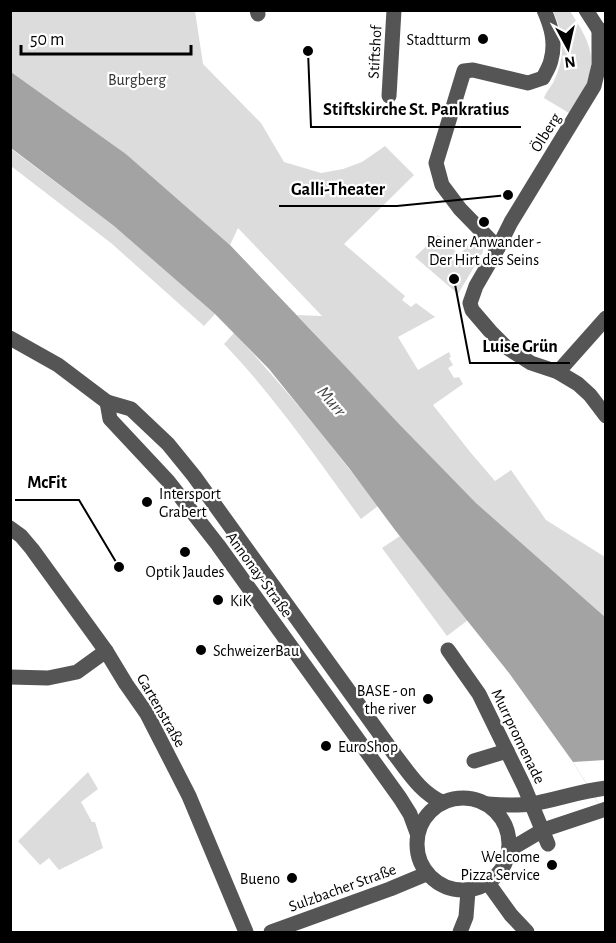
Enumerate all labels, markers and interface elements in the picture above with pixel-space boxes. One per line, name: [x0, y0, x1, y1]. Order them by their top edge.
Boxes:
scale bar: [21, 18, 190, 56]
north arrow: [538, 18, 598, 78]
street label: Stiftshof: [366, 24, 384, 79]
text: 50 m: [30, 31, 64, 49]
place label: Stadtturm: [407, 32, 471, 48]
marker: Stadtturm: [476, 32, 490, 46]
text: N: [563, 53, 577, 71]
park label: Burgberg: [108, 72, 166, 88]
callout: Stiftskirche St. Pankratius: [311, 91, 521, 127]
text: Stiftskirche St. Pankratius: [323, 101, 509, 119]
street label: Ölberg: [526, 109, 564, 155]
callout: Galli-Theater: [279, 170, 397, 206]
text: Galli-Theater: [291, 181, 386, 199]
marker: Reiner Anwander - Der Hirt des Seins: [477, 215, 491, 229]
place label: Reiner Anwander - Der Hirt des Seins: [427, 234, 541, 268]
callout: Luise Grün: [470, 327, 570, 363]
text: Luise Grün: [482, 338, 558, 356]
water label: Murr: [314, 383, 350, 421]
callout: McFit: [15, 464, 79, 500]
text: McFit: [27, 474, 67, 492]
place label: Intersport Grabert: [159, 486, 221, 520]
marker: Intersport Grabert: [140, 495, 154, 509]
street label: Annonay-Straße: [222, 529, 295, 621]
marker: Optik Jaudes: [178, 545, 192, 559]
place label: Optik Jaudes: [146, 564, 225, 580]
marker: KiK: [211, 593, 225, 607]
place label: KiK: [230, 593, 252, 609]
marker: SchweizerBau: [194, 643, 208, 657]
place label: SchweizerBau: [213, 643, 299, 659]
street label: Gartenstraße: [134, 671, 189, 750]
place label: BASE - on the river: [357, 683, 417, 717]
street label: Murrpromenade: [488, 687, 548, 786]
marker: BASE - on the river: [421, 692, 435, 706]
marker: EuroShop: [319, 739, 333, 753]
place label: EuroShop: [338, 739, 398, 755]
place label: Welcome Pizza Service: [460, 849, 540, 883]
marker: Welcome Pizza Service: [545, 858, 559, 872]
street label: Sulzbacher Straße: [287, 861, 398, 915]
place label: Bueno: [240, 871, 280, 887]
marker: Bueno: [285, 871, 299, 885]

